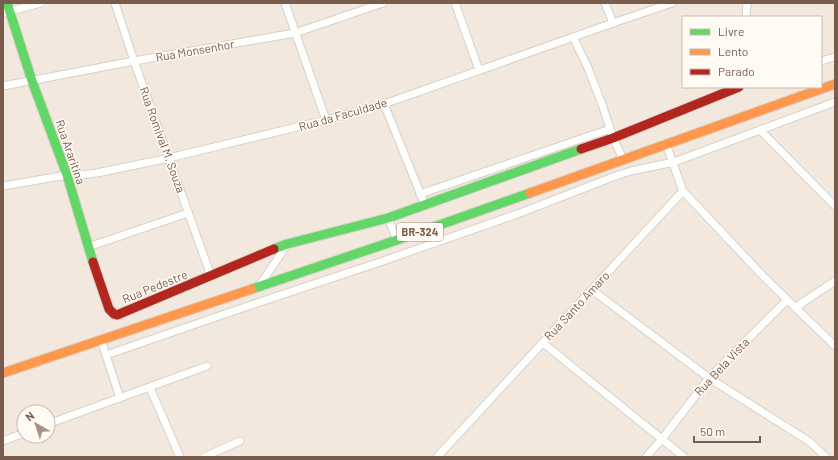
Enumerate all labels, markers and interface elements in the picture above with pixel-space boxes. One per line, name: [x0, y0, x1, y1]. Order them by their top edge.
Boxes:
legend: [682, 16, 822, 88]
text: Livre: [718, 24, 744, 38]
street label: Rua Monsenhor: [154, 36, 236, 64]
text: Lento: [718, 44, 748, 58]
text: Parado: [718, 64, 755, 78]
street label: Rua Romival M. Souza: [137, 85, 189, 195]
street label: Rua da Faculdade: [297, 95, 388, 133]
street label: Rua Araritina: [53, 117, 89, 186]
road number: BR-324: [397, 223, 443, 241]
street label: Rua Pedestre: [120, 267, 189, 306]
street label: Rua Santo Amaro: [541, 268, 612, 343]
street label: Rua Bela Vista: [691, 335, 752, 398]
north arrow: [16, 404, 56, 444]
text: N: [22, 408, 36, 423]
scale bar: [694, 418, 760, 444]
text: 50 m: [700, 424, 725, 438]

